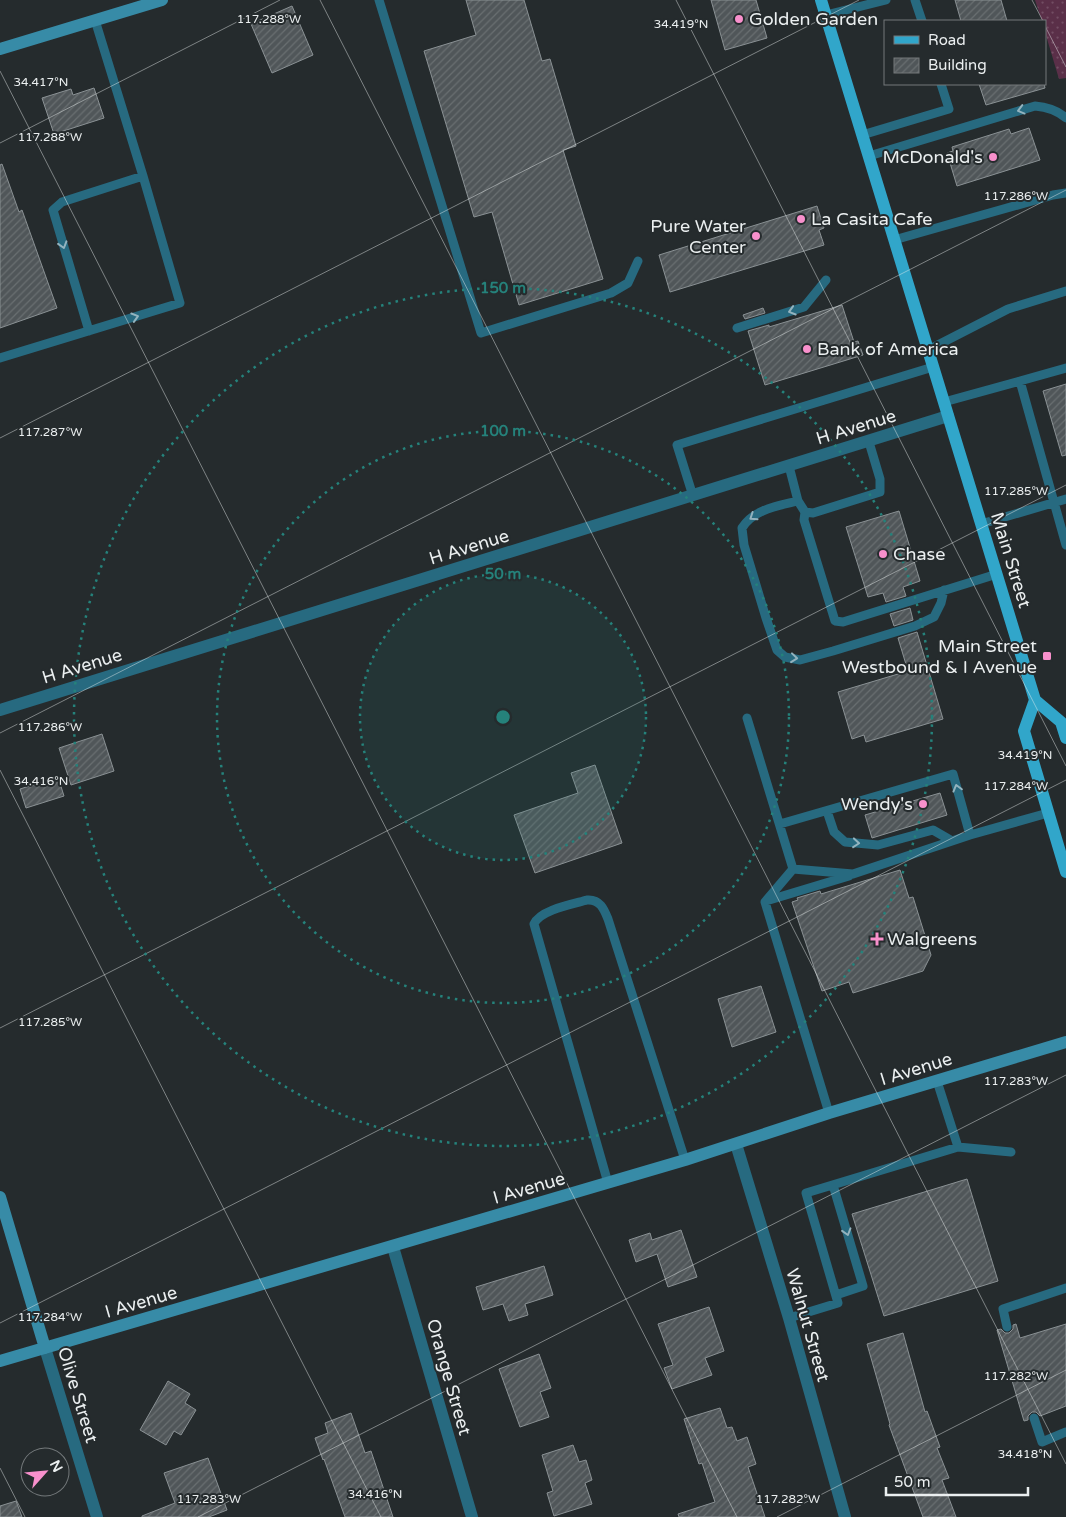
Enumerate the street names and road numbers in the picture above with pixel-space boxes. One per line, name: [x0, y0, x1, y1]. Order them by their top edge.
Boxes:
street label: H Avenue: [813, 404, 899, 450]
street label: Main Street: [986, 509, 1036, 611]
street label: H Avenue: [426, 524, 512, 570]
street label: H Avenue: [39, 643, 125, 689]
street label: I Avenue: [877, 1048, 955, 1090]
street label: I Avenue: [490, 1167, 568, 1209]
street label: Walnut Street: [781, 1266, 835, 1384]
street label: I Avenue: [102, 1281, 180, 1323]
street label: Orange Street: [422, 1316, 476, 1438]
street label: Olive Street: [53, 1344, 103, 1446]

